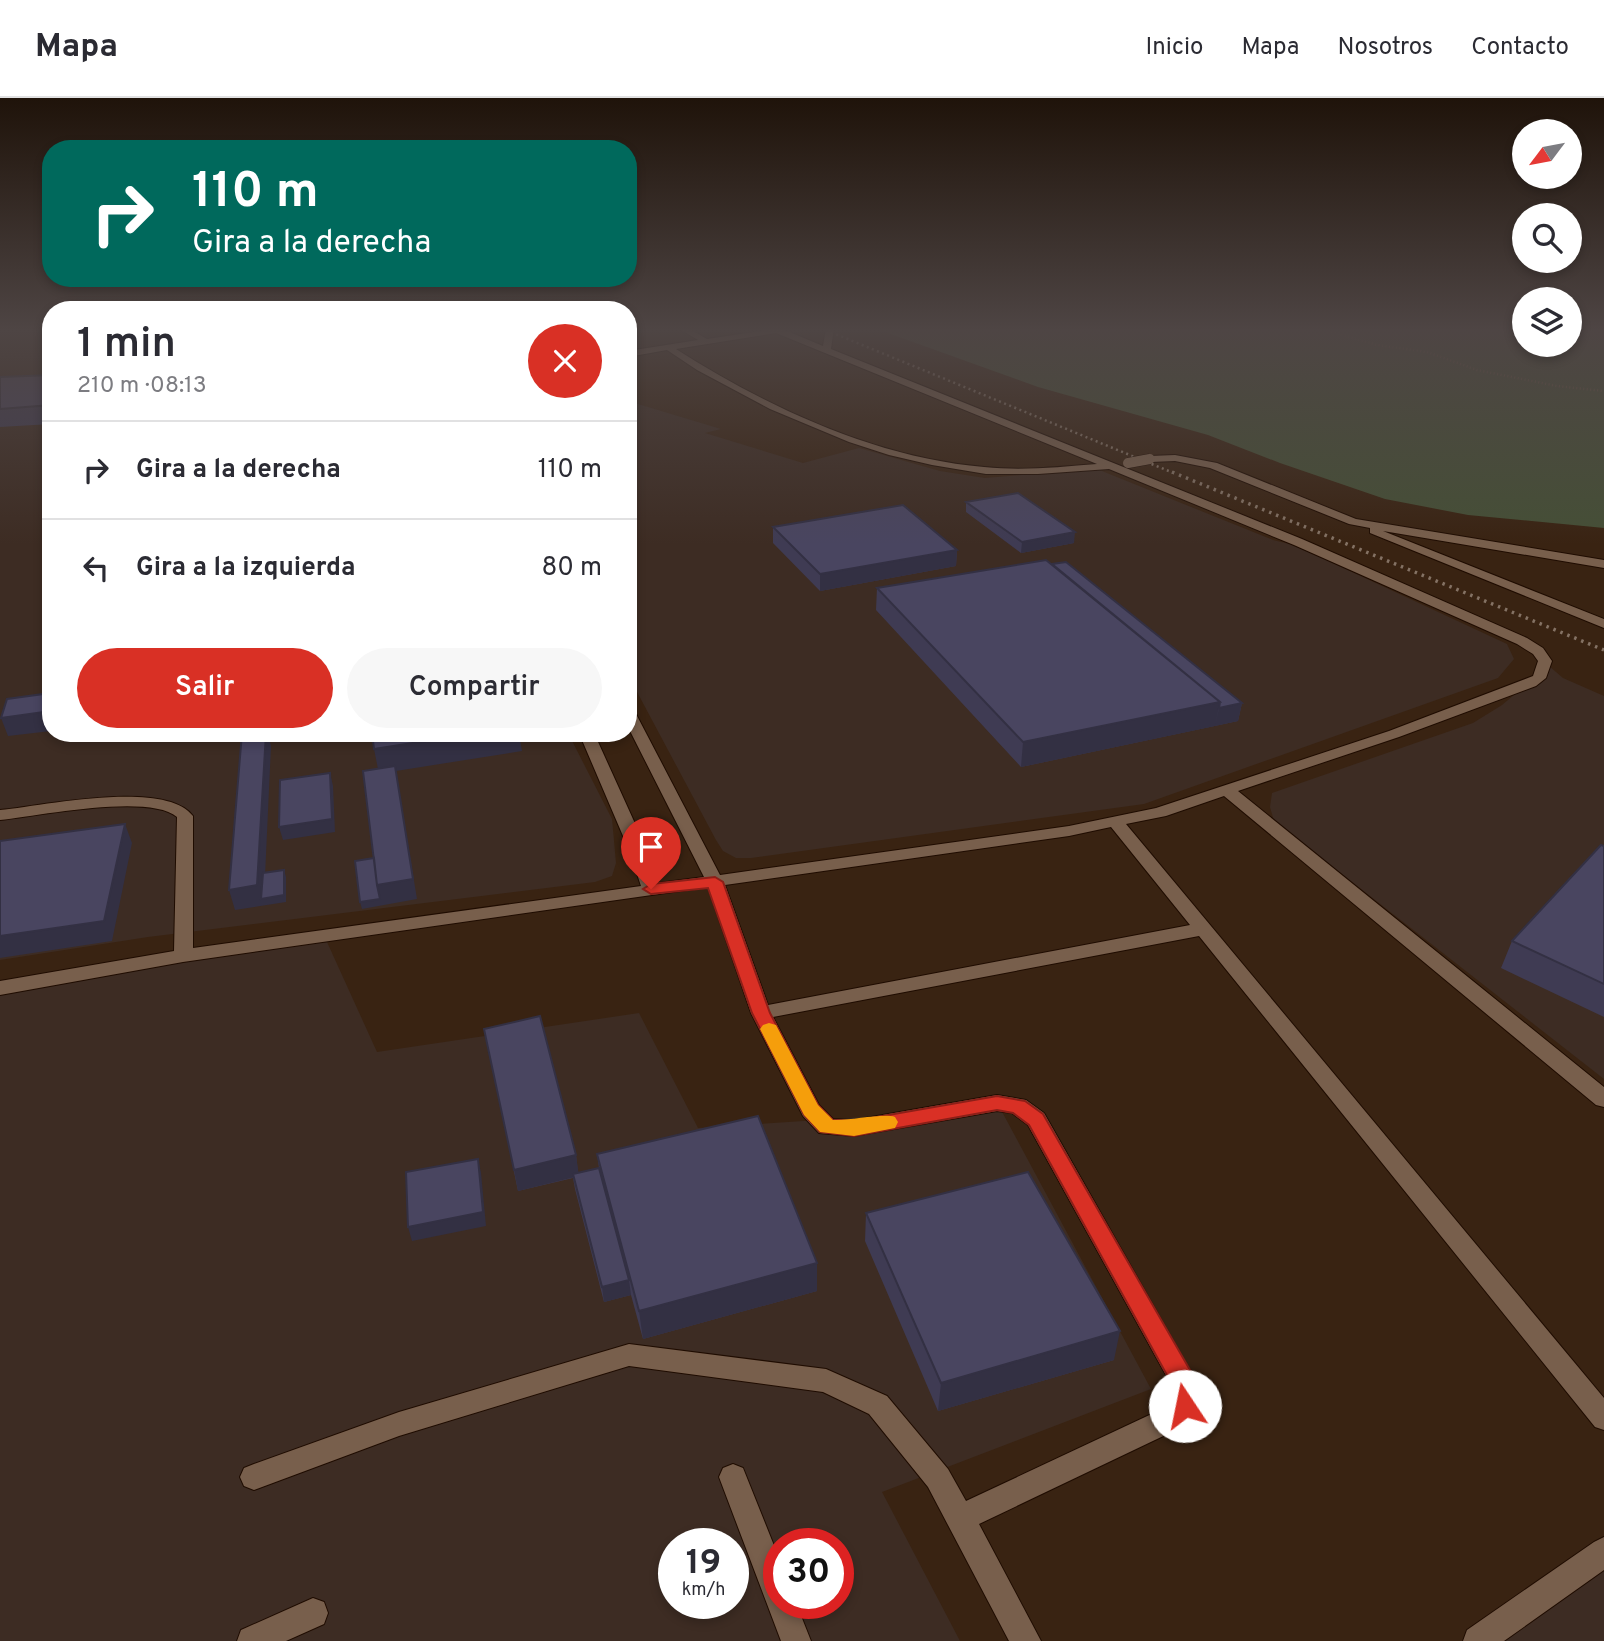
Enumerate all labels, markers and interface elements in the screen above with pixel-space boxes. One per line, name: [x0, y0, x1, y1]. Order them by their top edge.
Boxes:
text: Mapa: [35, 27, 118, 69]
text: Inicio: [1146, 33, 1203, 63]
text: Mapa: [1241, 33, 1300, 63]
text: Nosotros: [1338, 33, 1433, 63]
text: Contacto: [1471, 33, 1569, 63]
north arrow: [1512, 119, 1582, 189]
map controls: [1512, 119, 1582, 357]
text: 110 m: [192, 163, 319, 225]
icon: right: [77, 168, 168, 259]
button: search: [1512, 203, 1582, 273]
text: Gira a la derecha: [192, 224, 431, 264]
button: layers: [1512, 287, 1582, 357]
text: 1 min: [77, 319, 176, 372]
button: close: [528, 324, 602, 398]
text: 210 m · 08:13: [77, 372, 207, 401]
icon: right: [77, 451, 115, 489]
text: Gira a la derecha: [136, 454, 341, 487]
text: 110 m: [538, 454, 602, 487]
icon: left: [77, 549, 115, 587]
text: Gira a la izquierda: [136, 552, 355, 585]
text: 80 m: [542, 552, 602, 585]
button: Salir: [77, 648, 333, 728]
button: Compartir: [347, 648, 602, 728]
pin: [621, 817, 681, 889]
icon: arrive: [632, 828, 670, 866]
position arrow: [1148, 1369, 1222, 1443]
speed limit sign: 30: [763, 1528, 854, 1619]
text: 19: [686, 1542, 721, 1586]
text: km/h: [682, 1579, 725, 1602]

